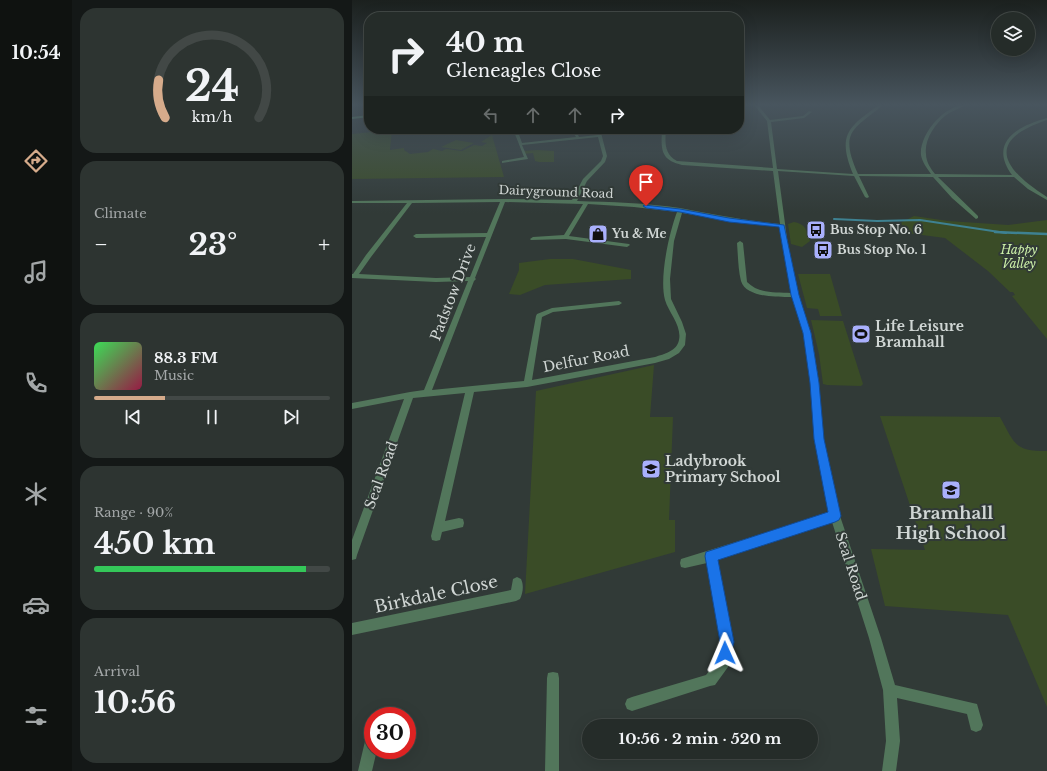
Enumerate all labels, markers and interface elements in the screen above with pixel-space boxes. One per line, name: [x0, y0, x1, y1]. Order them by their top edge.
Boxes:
map controls: [991, 12, 1035, 56]
button: layers: [991, 12, 1035, 56]
text: 40 m: [446, 25, 524, 60]
icon: right: [380, 28, 432, 80]
text: 10:54: [11, 42, 61, 64]
text: Gleneagles Close: [446, 60, 601, 82]
text: 24: [185, 61, 239, 112]
icon: left: [480, 104, 502, 126]
icon: ahead: [522, 104, 544, 126]
icon: ahead: [564, 104, 586, 126]
icon: right: [606, 104, 628, 126]
text: km/h: [192, 108, 232, 126]
icon: directions: [22, 147, 50, 175]
pin: [629, 165, 663, 206]
icon: arrive: [635, 171, 657, 193]
street label: Dairyground Road: [498, 182, 614, 201]
text: Climate: [94, 205, 147, 222]
bus stop icon: Bus Stop No. 6: [805, 219, 827, 241]
place label: Bus Stop No. 6: [830, 222, 922, 237]
shop icon: Yu & Me: [587, 223, 609, 245]
text: 23°: [189, 226, 237, 263]
place label: Yu & Me: [611, 226, 667, 241]
text: −: [94, 231, 108, 258]
text: +: [318, 231, 330, 258]
bus stop icon: Bus Stop No. 1: [812, 239, 834, 261]
street label: Padstow Drive: [426, 241, 480, 343]
place label: Bus Stop No. 1: [837, 242, 926, 257]
park label: Happy Valley: [999, 242, 1038, 271]
icon: music: [22, 258, 50, 286]
place label: Life Leisure Bramhall: [875, 317, 964, 351]
sports icon: Life Leisure Bramhall: [850, 323, 872, 345]
street label: Delfur Road: [541, 342, 631, 376]
text: 88.3 FM: [154, 348, 218, 367]
text: Music: [154, 367, 194, 384]
icon: phone: [22, 369, 50, 397]
icon: previous: [122, 406, 144, 428]
icon: pause: [201, 406, 223, 428]
icon: next: [280, 406, 302, 428]
street label: Seal Road: [360, 438, 402, 511]
place label: Ladybrook Primary School: [665, 452, 781, 486]
school or university icon: Ladybrook Primary School: [640, 458, 662, 480]
school or university icon: Bramhall High School: [940, 479, 962, 501]
icon: climate: [22, 480, 50, 508]
place label: Bramhall High School: [896, 503, 1006, 544]
text: Range · 90%: [94, 504, 173, 521]
text: 450 km: [94, 525, 216, 562]
street label: Seal Road: [832, 530, 871, 603]
street label: Birkdale Close: [372, 571, 500, 618]
icon: car: [22, 591, 50, 619]
position arrow: [704, 632, 746, 674]
text: Arrival: [94, 663, 140, 680]
text: 10:56: [94, 684, 176, 721]
icon: filters: [22, 702, 50, 730]
speed limit sign: 30: [364, 707, 416, 759]
text: 10:56 · 2 min · 520 m: [619, 729, 781, 748]

